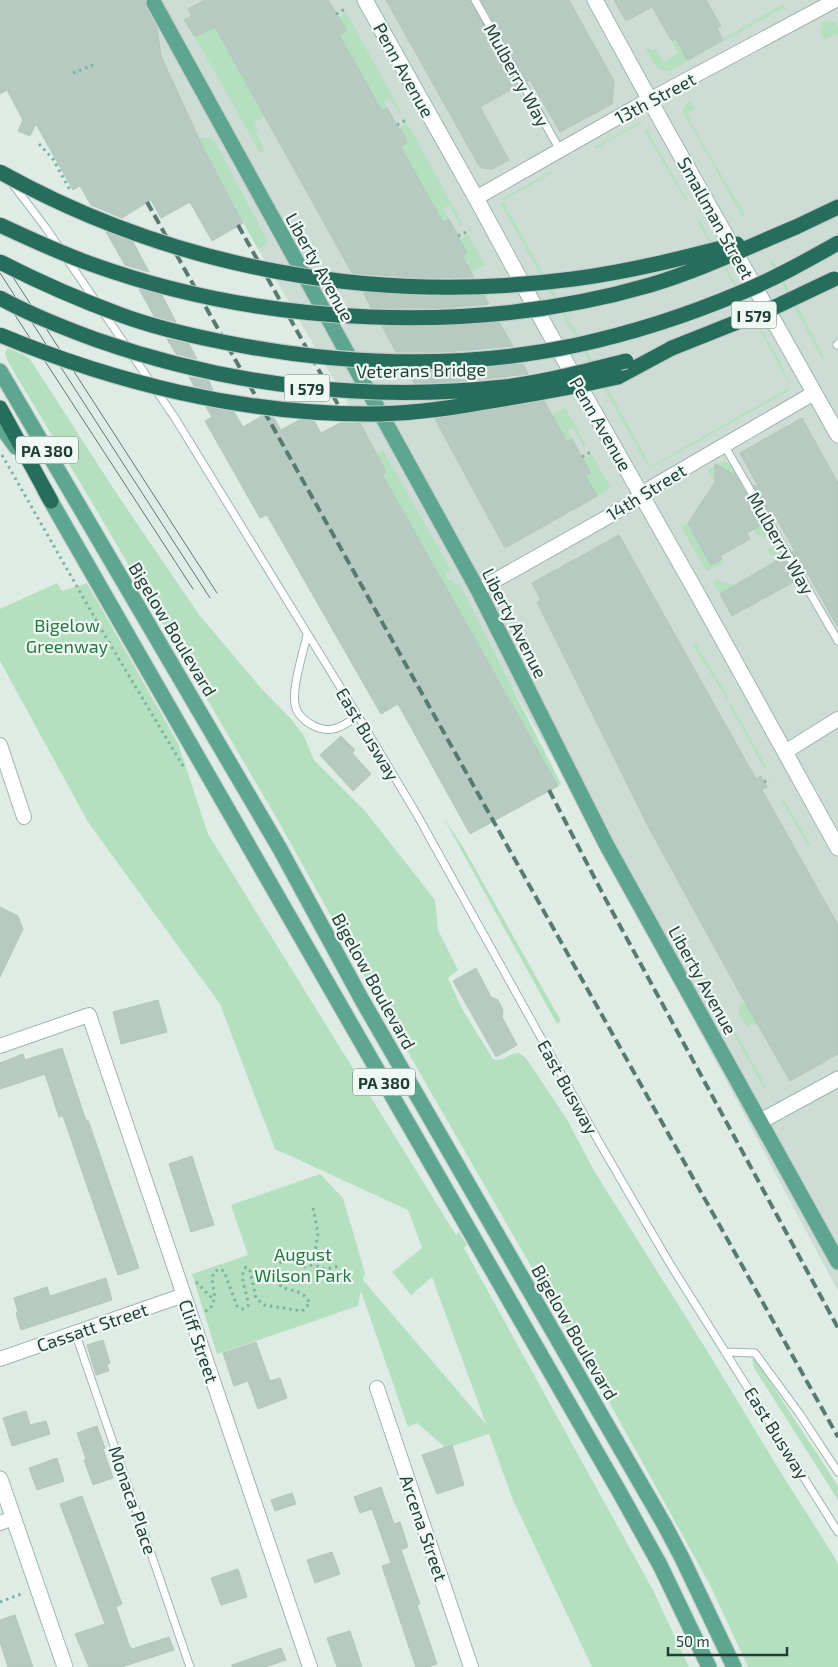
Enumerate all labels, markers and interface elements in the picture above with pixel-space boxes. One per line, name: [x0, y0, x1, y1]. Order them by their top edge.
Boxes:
street label: Penn Avenue: [369, 19, 439, 121]
street label: Mulberry Way: [480, 19, 555, 131]
street label: 13th Street: [611, 67, 699, 128]
street label: Smallman Street: [673, 153, 759, 283]
street label: Liberty Avenue: [281, 209, 359, 325]
road number: I 579: [732, 302, 776, 328]
street label: Veterans Bridge: [356, 358, 486, 382]
street label: Penn Avenue: [565, 373, 637, 475]
road number: I 579: [284, 374, 330, 402]
road number: PA 380: [16, 436, 78, 464]
street label: 14th Street: [602, 459, 690, 525]
street label: Mulberry Way: [743, 488, 819, 599]
street label: Bigelow Boulevard: [124, 558, 222, 700]
street label: Liberty Avenue: [478, 564, 552, 682]
park label: Bigelow Greenway: [26, 614, 109, 657]
street label: East Busway: [332, 683, 405, 785]
street label: Bigelow Boulevard: [327, 909, 421, 1053]
street label: Liberty Avenue: [664, 922, 742, 1038]
street label: East Busway: [533, 1036, 603, 1139]
road number: PA 380: [353, 1068, 415, 1096]
park label: August Wilson Park: [254, 1243, 352, 1286]
street label: Bigelow Boulevard: [527, 1260, 623, 1404]
street label: Cliff Street: [174, 1296, 224, 1386]
street label: Cassatt Street: [34, 1298, 151, 1356]
street label: East Busway: [740, 1383, 814, 1484]
street label: Monaca Place: [104, 1443, 162, 1557]
street label: Arcena Street: [396, 1472, 452, 1584]
scale bar: [668, 1624, 787, 1656]
text: 50 m: [676, 1632, 710, 1650]

